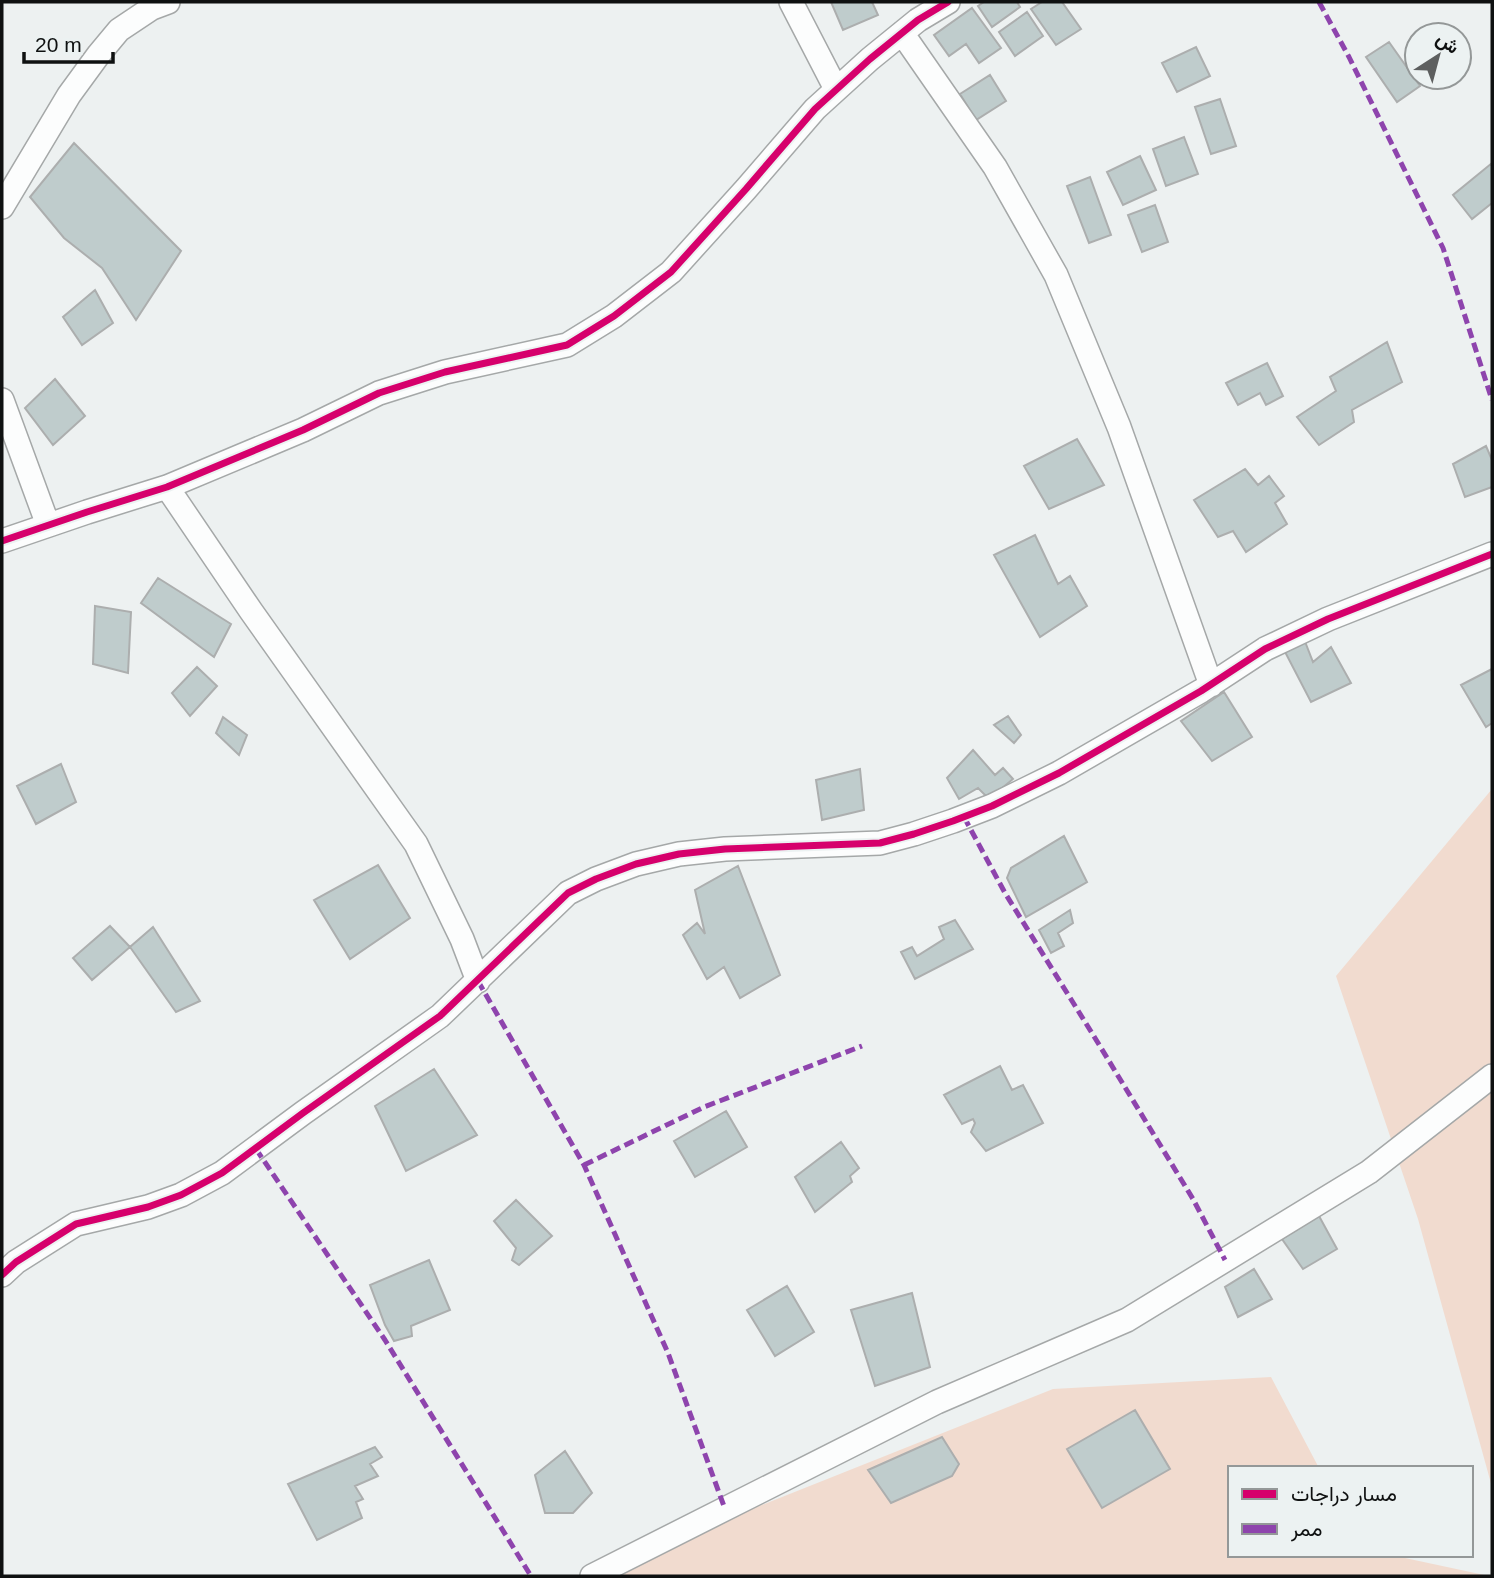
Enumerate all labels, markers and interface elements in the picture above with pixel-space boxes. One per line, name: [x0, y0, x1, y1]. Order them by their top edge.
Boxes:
scale bar: [24, 21, 114, 65]
north arrow: [1403, 21, 1473, 91]
text: ش: [1432, 27, 1463, 59]
text: 20 m: [35, 33, 82, 56]
legend: [1228, 1466, 1473, 1557]
text: مسار دراجات: [1291, 1482, 1397, 1507]
text: ممر: [1290, 1517, 1322, 1542]

